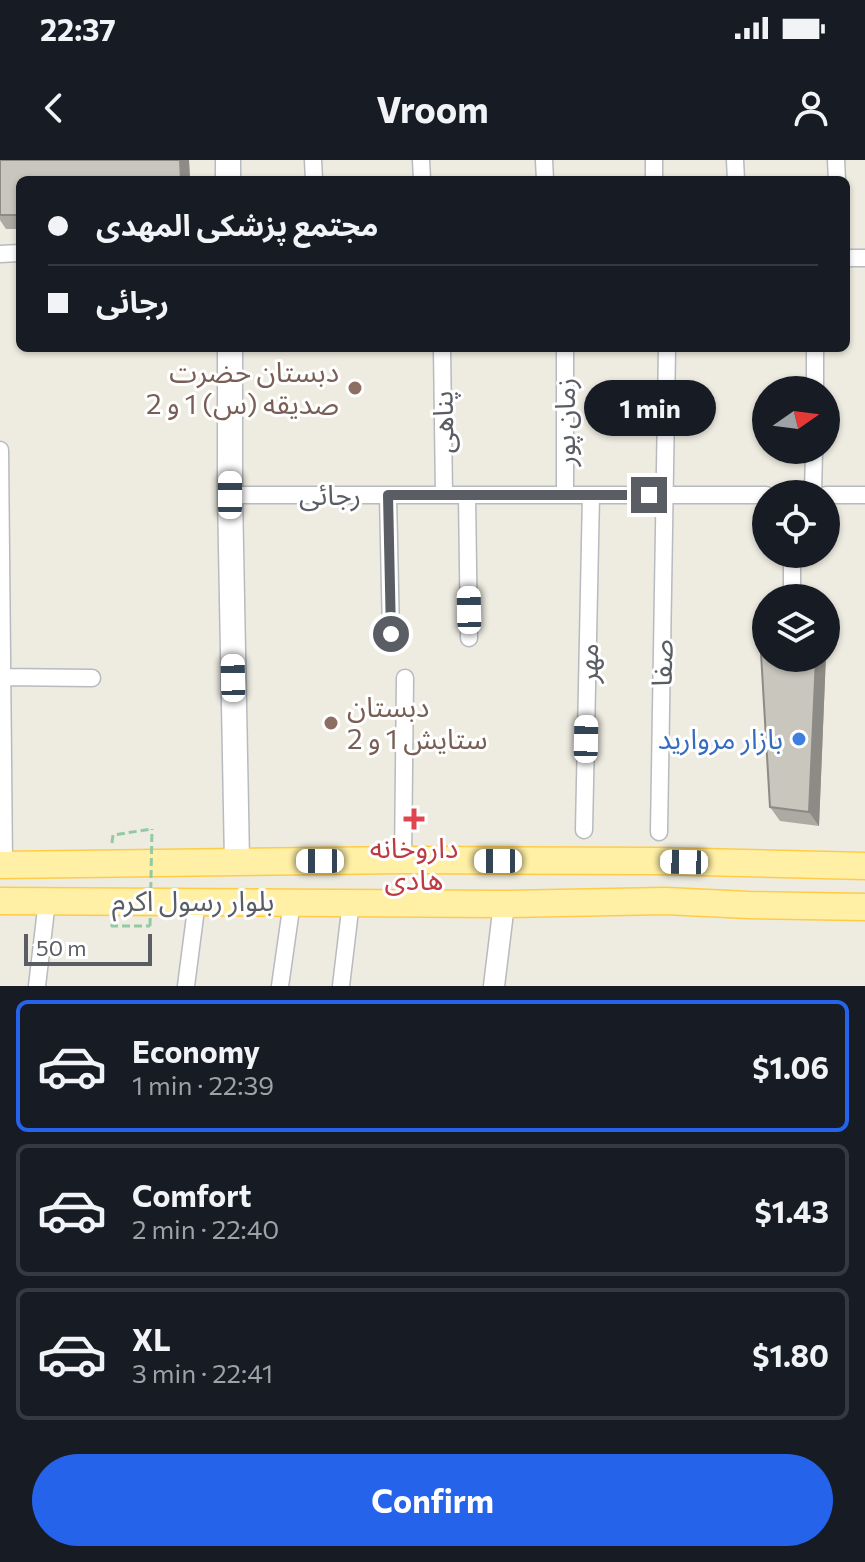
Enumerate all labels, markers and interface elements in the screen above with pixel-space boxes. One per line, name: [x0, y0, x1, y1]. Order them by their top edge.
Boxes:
text: 22:37: [40, 10, 116, 47]
icon: back: [32, 86, 76, 130]
text: Vroom: [376, 86, 489, 130]
icon: person: [789, 86, 833, 130]
text: مجتمع پزشکی المهدی: [96, 205, 378, 242]
text: رجائی: [96, 282, 169, 319]
place label: دبستان حضرت صدیقه (س) 1 و 2: [146, 354, 339, 421]
north arrow: [752, 376, 840, 464]
map controls: [752, 376, 840, 672]
street label: زمان پور: [547, 378, 583, 467]
marker: دبستان حضرت صدیقه (س) 1 و 2: [346, 379, 364, 397]
callout: 1 min: [583, 379, 715, 435]
street label: پناهی: [424, 390, 462, 454]
text: 1 min: [619, 392, 681, 423]
car: [218, 471, 242, 519]
street label: رجائی: [299, 477, 361, 512]
route end: [631, 477, 667, 513]
button: locate: [752, 480, 840, 568]
button: layers: [752, 584, 840, 672]
car: [457, 586, 481, 634]
route start: [373, 616, 409, 652]
street label: صفا: [644, 639, 678, 687]
street label: مهر: [570, 643, 605, 684]
car: [221, 654, 245, 702]
place label: دبستان ستایش 1 و 2: [347, 689, 488, 756]
marker: دبستان ستایش 1 و 2: [322, 714, 340, 732]
car: [574, 715, 598, 763]
place label: بازار مروارید: [658, 721, 783, 756]
marker: بازار مروارید: [790, 730, 808, 748]
marker: داروخانه هادی: [405, 810, 423, 828]
place label: داروخانه هادی: [370, 830, 458, 896]
car: [296, 849, 344, 873]
car: [474, 849, 522, 873]
car: [660, 850, 708, 874]
street label: بلوار رسول اکرم: [112, 883, 274, 922]
scale bar: [24, 930, 152, 966]
text: 50 m: [36, 934, 86, 961]
icon: car: [36, 1030, 108, 1102]
text: Economy: [132, 1032, 260, 1069]
text: $1.06: [752, 1048, 829, 1085]
text: 1 min · 22:39: [132, 1069, 274, 1100]
icon: car: [36, 1174, 108, 1246]
text: Comfort: [132, 1176, 251, 1213]
text: $1.43: [755, 1192, 829, 1229]
text: 2 min · 22:40: [132, 1213, 279, 1244]
icon: car: [36, 1318, 108, 1390]
text: XL: [132, 1320, 171, 1357]
text: $1.80: [752, 1336, 829, 1373]
text: 3 min · 22:41: [132, 1357, 273, 1388]
button: Confirm: [32, 1454, 833, 1546]

